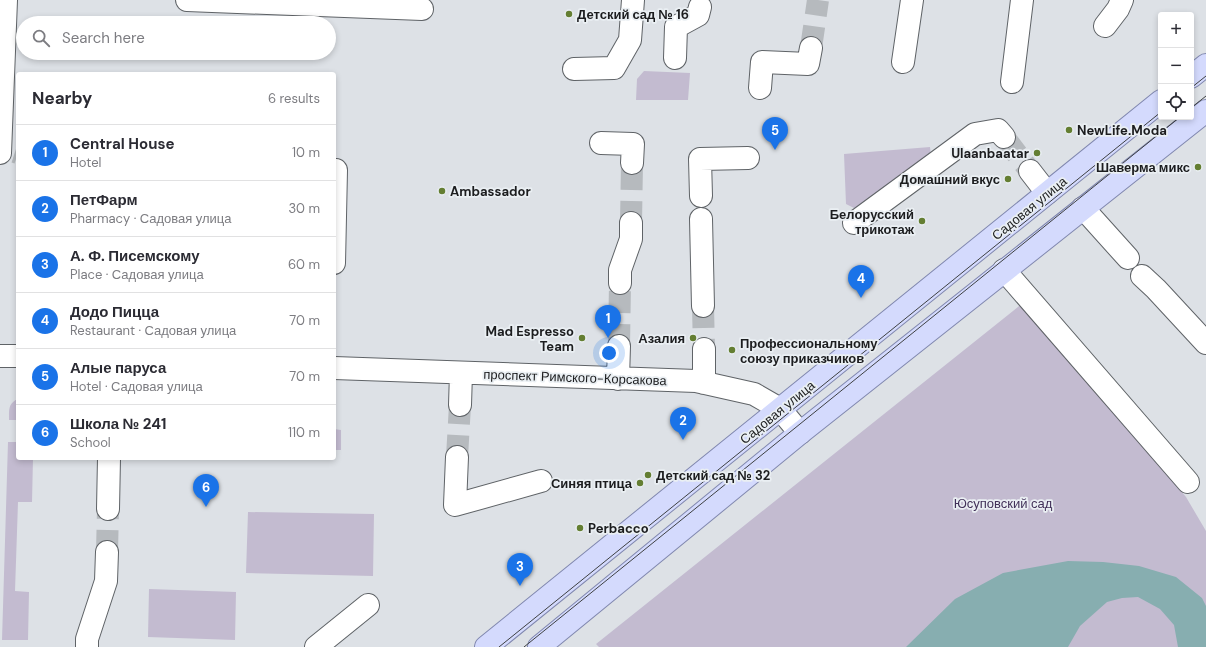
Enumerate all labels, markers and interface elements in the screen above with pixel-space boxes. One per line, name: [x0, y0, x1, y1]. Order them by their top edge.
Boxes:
place label: Детский сад № 16: [577, 6, 689, 23]
marker: Детский сад № 16: [564, 9, 574, 19]
map controls: [1158, 12, 1194, 120]
button: +: [1158, 12, 1194, 48]
search box: [16, 16, 336, 60]
icon: search: [30, 27, 52, 49]
text: Search here: [62, 28, 145, 48]
button: −: [1158, 48, 1194, 84]
button: locate: [1158, 84, 1194, 120]
text: Nearby: [32, 87, 92, 109]
text: 6 results: [268, 90, 320, 107]
pin: 5: [762, 117, 788, 150]
place label: NewLife.Moda: [1077, 122, 1167, 139]
marker: NewLife.Moda: [1064, 125, 1074, 135]
text: Central House: [70, 134, 174, 154]
text: 1: [43, 144, 47, 161]
text: 10 m: [292, 144, 320, 161]
place label: Ulaanbaatar: [951, 145, 1030, 162]
marker: Ulaanbaatar: [1032, 148, 1042, 158]
text: Hotel: [70, 154, 102, 171]
place label: Шаверма микс: [1096, 159, 1190, 176]
marker: Шаверма микс: [1193, 162, 1203, 172]
place label: Домашний вкус: [900, 171, 1000, 188]
street label: Садовая улица: [988, 172, 1071, 244]
marker: Домашний вкус: [1003, 174, 1013, 184]
place label: Ambassador: [450, 183, 531, 200]
marker: Ambassador: [437, 186, 447, 196]
text: ПетФарм: [70, 190, 137, 210]
text: 2: [41, 200, 49, 217]
text: 30 m: [288, 200, 320, 217]
place label: Белорусский трикотаж: [830, 206, 915, 238]
text: Pharmacy · Садовая улица: [70, 210, 232, 227]
marker: Белорусский трикотаж: [917, 216, 927, 226]
text: А. Ф. Писемскому: [70, 246, 200, 266]
text: 3: [41, 256, 49, 273]
text: 60 m: [288, 256, 320, 273]
pin: 4: [848, 265, 874, 298]
text: Place · Садовая улица: [70, 266, 204, 283]
text: Додо Пицца: [70, 302, 159, 322]
pin: 1: [595, 305, 621, 338]
text: 4: [41, 312, 49, 329]
text: 70 m: [289, 312, 320, 329]
text: Restaurant · Садовая улица: [70, 322, 236, 339]
place label: Mad Espresso Team: [485, 323, 574, 355]
place label: Азалия: [638, 330, 685, 347]
marker: Mad Espresso Team: [577, 333, 587, 343]
marker: Азалия: [688, 333, 698, 343]
place label: Профессиональному союзу приказчиков: [740, 335, 878, 367]
your location: [599, 343, 619, 363]
marker: Профессиональному союзу приказчиков: [727, 345, 737, 355]
text: Алые паруса: [70, 358, 166, 378]
street label: проспект Римского-Корсакова: [483, 366, 668, 389]
text: 5: [41, 368, 49, 385]
text: 70 m: [289, 368, 320, 385]
street label: Садовая улица: [736, 376, 819, 448]
text: Hotel · Садовая улица: [70, 378, 203, 395]
pin: 2: [670, 407, 696, 440]
text: Школа № 241: [70, 414, 167, 434]
text: 6: [41, 424, 49, 441]
text: 110 m: [288, 424, 320, 441]
text: School: [70, 434, 111, 451]
place label: Детский сад № 32: [656, 467, 770, 484]
marker: Детский сад № 32: [643, 470, 653, 480]
pin: 6: [193, 474, 219, 507]
place label: Синяя птица: [551, 475, 633, 492]
marker: Синяя птица: [635, 478, 645, 488]
park label: Юсуповский сад: [954, 495, 1053, 512]
place label: Perbacco: [588, 520, 649, 537]
marker: Perbacco: [575, 523, 585, 533]
pin: 3: [507, 553, 533, 586]

